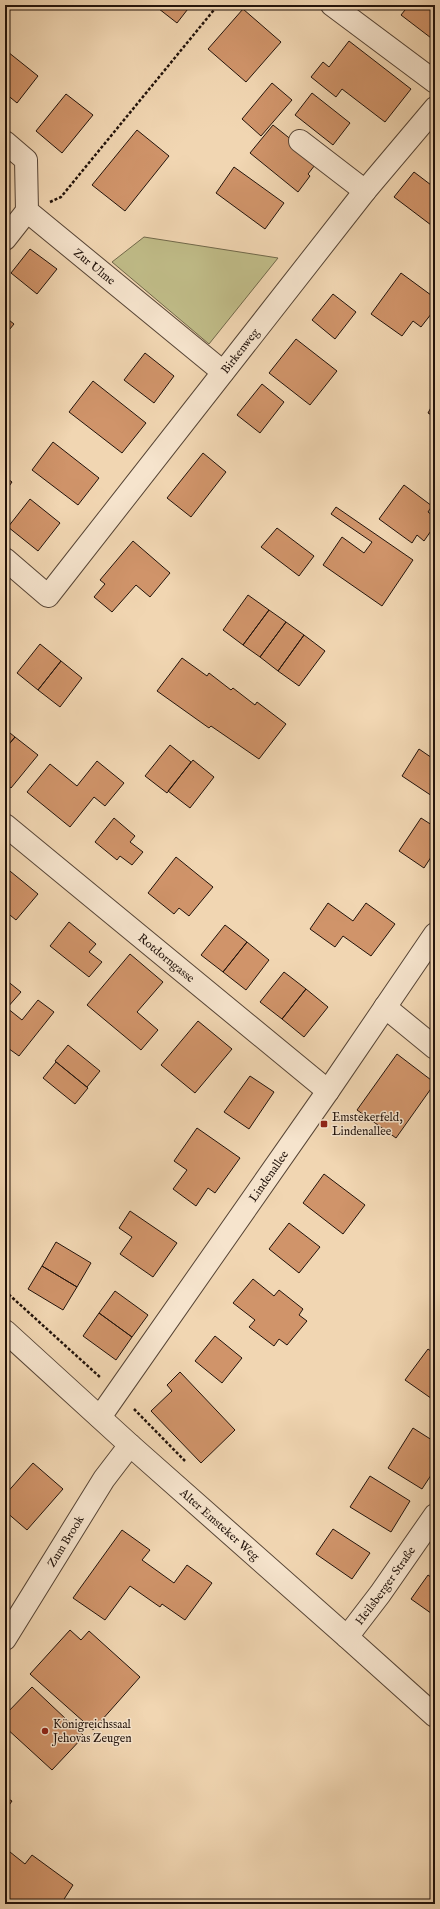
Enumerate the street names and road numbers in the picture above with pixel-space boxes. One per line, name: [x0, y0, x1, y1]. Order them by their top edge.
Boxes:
street label: Zur Ulme: [70, 245, 119, 288]
street label: Birkenweg: [217, 325, 263, 377]
street label: Rotdorngasse: [135, 930, 198, 986]
street label: Lindenallee: [245, 1147, 292, 1205]
street label: Alter Emsteker Weg: [176, 1485, 263, 1564]
street label: Zum Brook: [44, 1512, 88, 1570]
street label: Heilsberger Straße: [352, 1543, 419, 1628]

